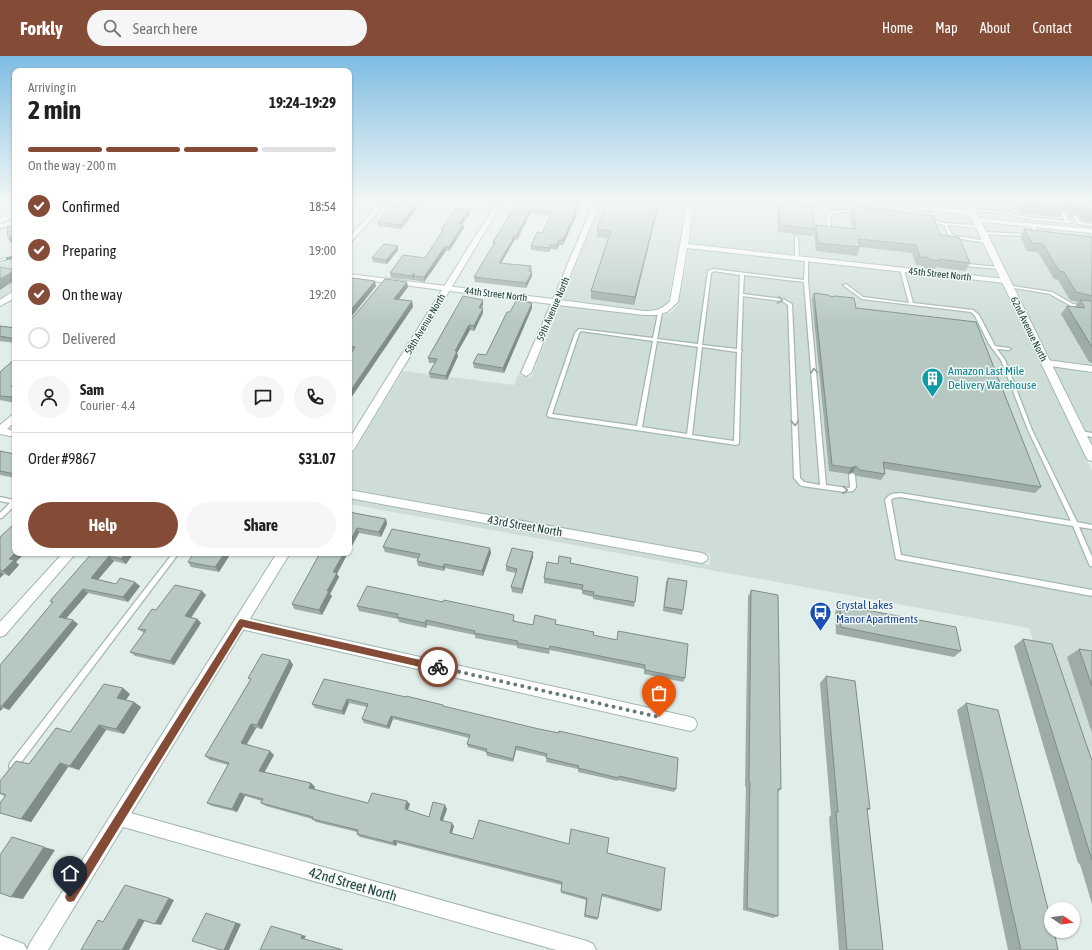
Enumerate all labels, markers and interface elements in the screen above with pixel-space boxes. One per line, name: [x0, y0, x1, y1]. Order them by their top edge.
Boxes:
search box: [87, 10, 367, 46]
text: Forkly: [20, 17, 63, 39]
icon: search: [101, 17, 123, 39]
text: Search here: [133, 20, 198, 37]
text: Home: [882, 20, 913, 36]
text: Map: [935, 20, 958, 36]
text: About: [980, 20, 1011, 36]
text: Contact: [1033, 20, 1072, 36]
text: Arriving in: [28, 80, 76, 95]
text: 19:24–19:29: [269, 94, 336, 111]
text: 2 min: [28, 95, 81, 125]
text: On the way · 200 m: [28, 158, 116, 173]
icon: check: [28, 195, 50, 217]
text: Confirmed: [62, 198, 120, 215]
text: 18:54: [309, 199, 336, 214]
icon: check: [28, 239, 50, 261]
text: Preparing: [62, 242, 116, 259]
text: 19:00: [309, 243, 336, 258]
street label: 45th Street North: [908, 265, 972, 283]
street label: 59th Avenue North: [535, 275, 572, 343]
icon: check: [28, 283, 50, 305]
street label: 44th Street North: [464, 285, 528, 303]
text: On the way: [62, 286, 123, 303]
text: 19:20: [309, 287, 336, 302]
street label: 58th Avenue North: [403, 292, 447, 356]
street label: 62nd Avenue North: [1009, 295, 1049, 363]
one-way arrow: [777, 296, 783, 304]
text: Delivered: [62, 330, 116, 347]
place label: Amazon Last Mile Delivery Warehouse: [948, 364, 1036, 392]
building icon: Amazon Last Mile Delivery Warehouse: [920, 365, 946, 398]
one-way arrow: [809, 368, 818, 374]
button: person: [28, 376, 70, 418]
button: chat: [242, 376, 284, 418]
button: phone: [294, 376, 336, 418]
text: Sam: [80, 381, 104, 398]
text: Courier · 4.4: [80, 398, 136, 413]
one-way arrow: [790, 420, 799, 426]
text: Order #9867: [28, 450, 96, 467]
text: $31.07: [299, 450, 336, 467]
one-way arrow: [841, 485, 848, 494]
button: Help: [28, 502, 178, 548]
button: Share: [186, 502, 336, 548]
street label: 43rd Street North: [487, 513, 563, 539]
place label: Crystal Lakes Manor Apartments: [836, 598, 918, 626]
bus stop icon: Crystal Lakes Manor Apartments: [808, 599, 834, 632]
courier: [418, 647, 458, 687]
icon: bike: [427, 656, 449, 678]
pin: [642, 676, 676, 717]
icon: bag: [648, 682, 670, 704]
pin: [53, 856, 87, 897]
icon: home: [59, 862, 81, 884]
street label: 42nd Street North: [307, 864, 399, 904]
north arrow: [1044, 902, 1080, 938]
map controls: [1044, 902, 1080, 938]

